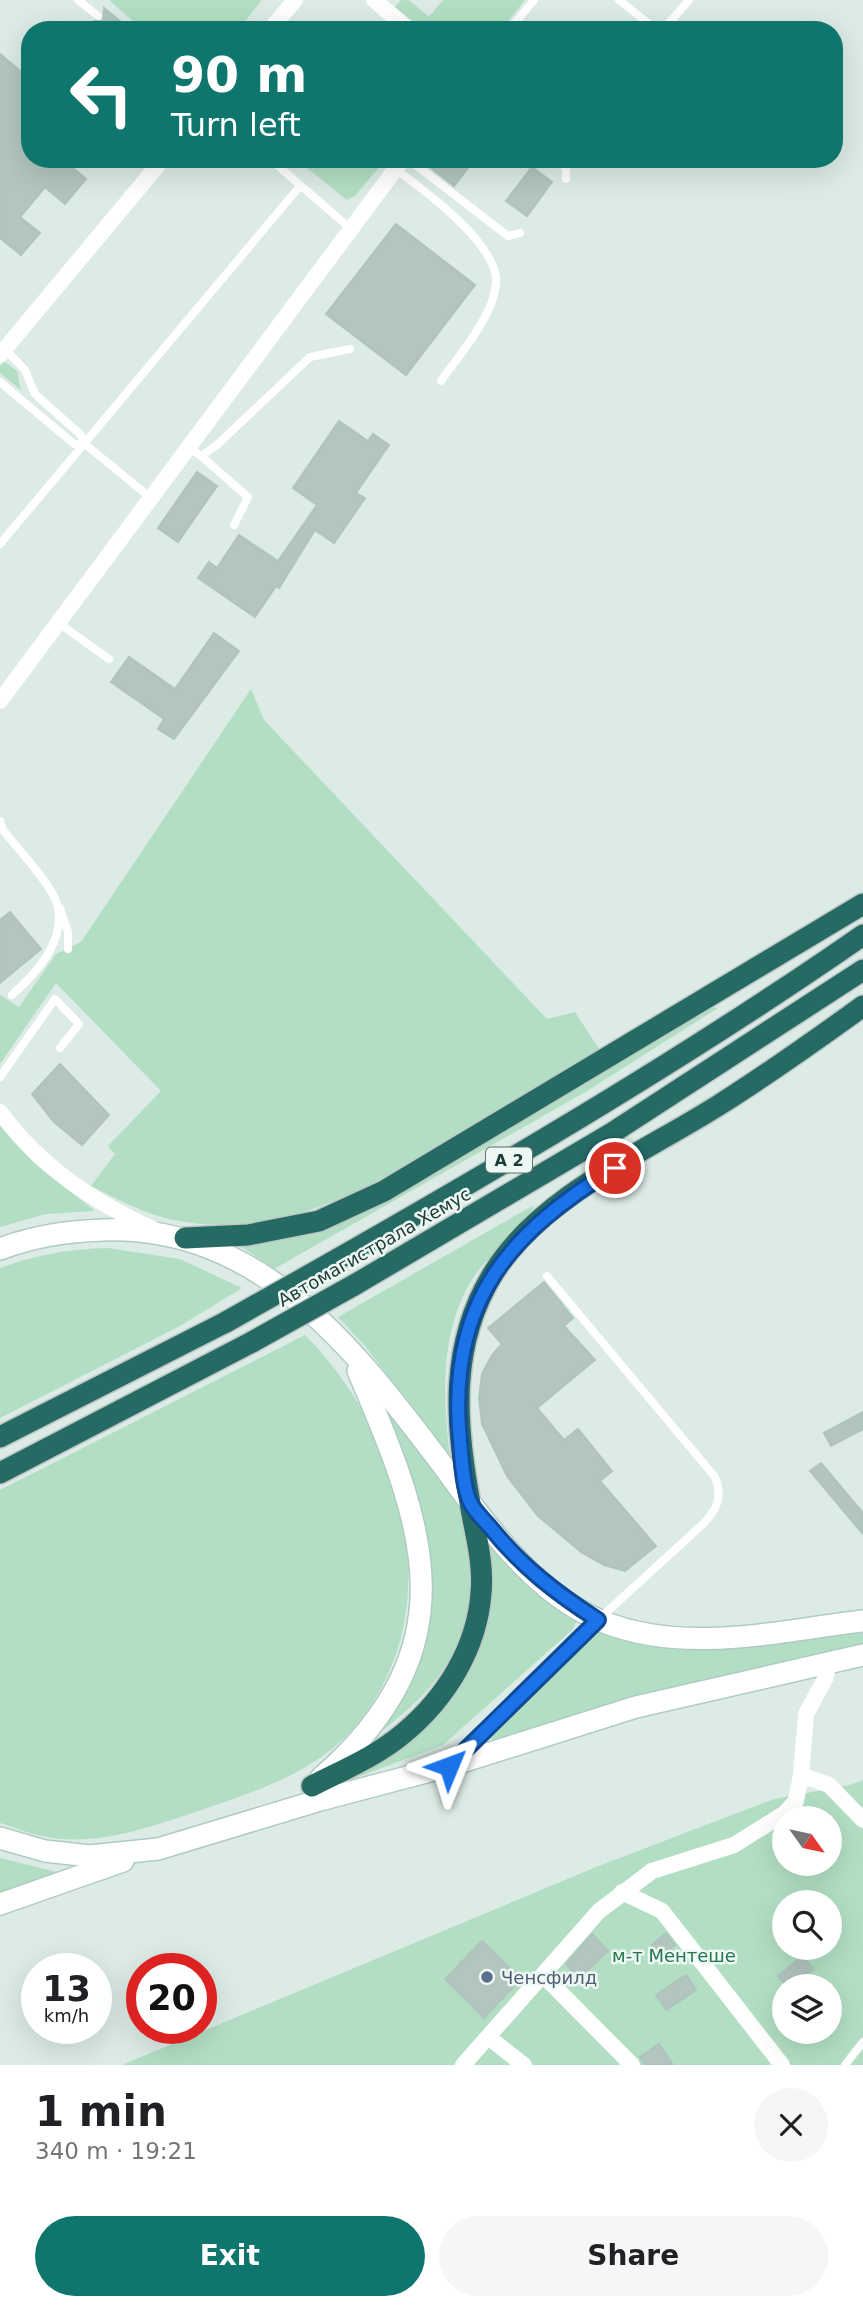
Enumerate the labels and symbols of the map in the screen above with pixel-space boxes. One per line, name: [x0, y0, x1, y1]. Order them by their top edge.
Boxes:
pin: [585, 1138, 645, 1198]
road number: A 2: [486, 1148, 532, 1172]
street label: Автомагистрала Хемус: [274, 1183, 474, 1311]
position arrow: [412, 1729, 486, 1803]
north arrow: [772, 1806, 842, 1876]
park label: м-т Ментeше: [612, 1945, 736, 1966]
speed limit sign: 20: [126, 1953, 217, 2044]
place label: Ченсфилд: [501, 1967, 597, 1988]
marker: Ченсфилд: [479, 1969, 495, 1985]

